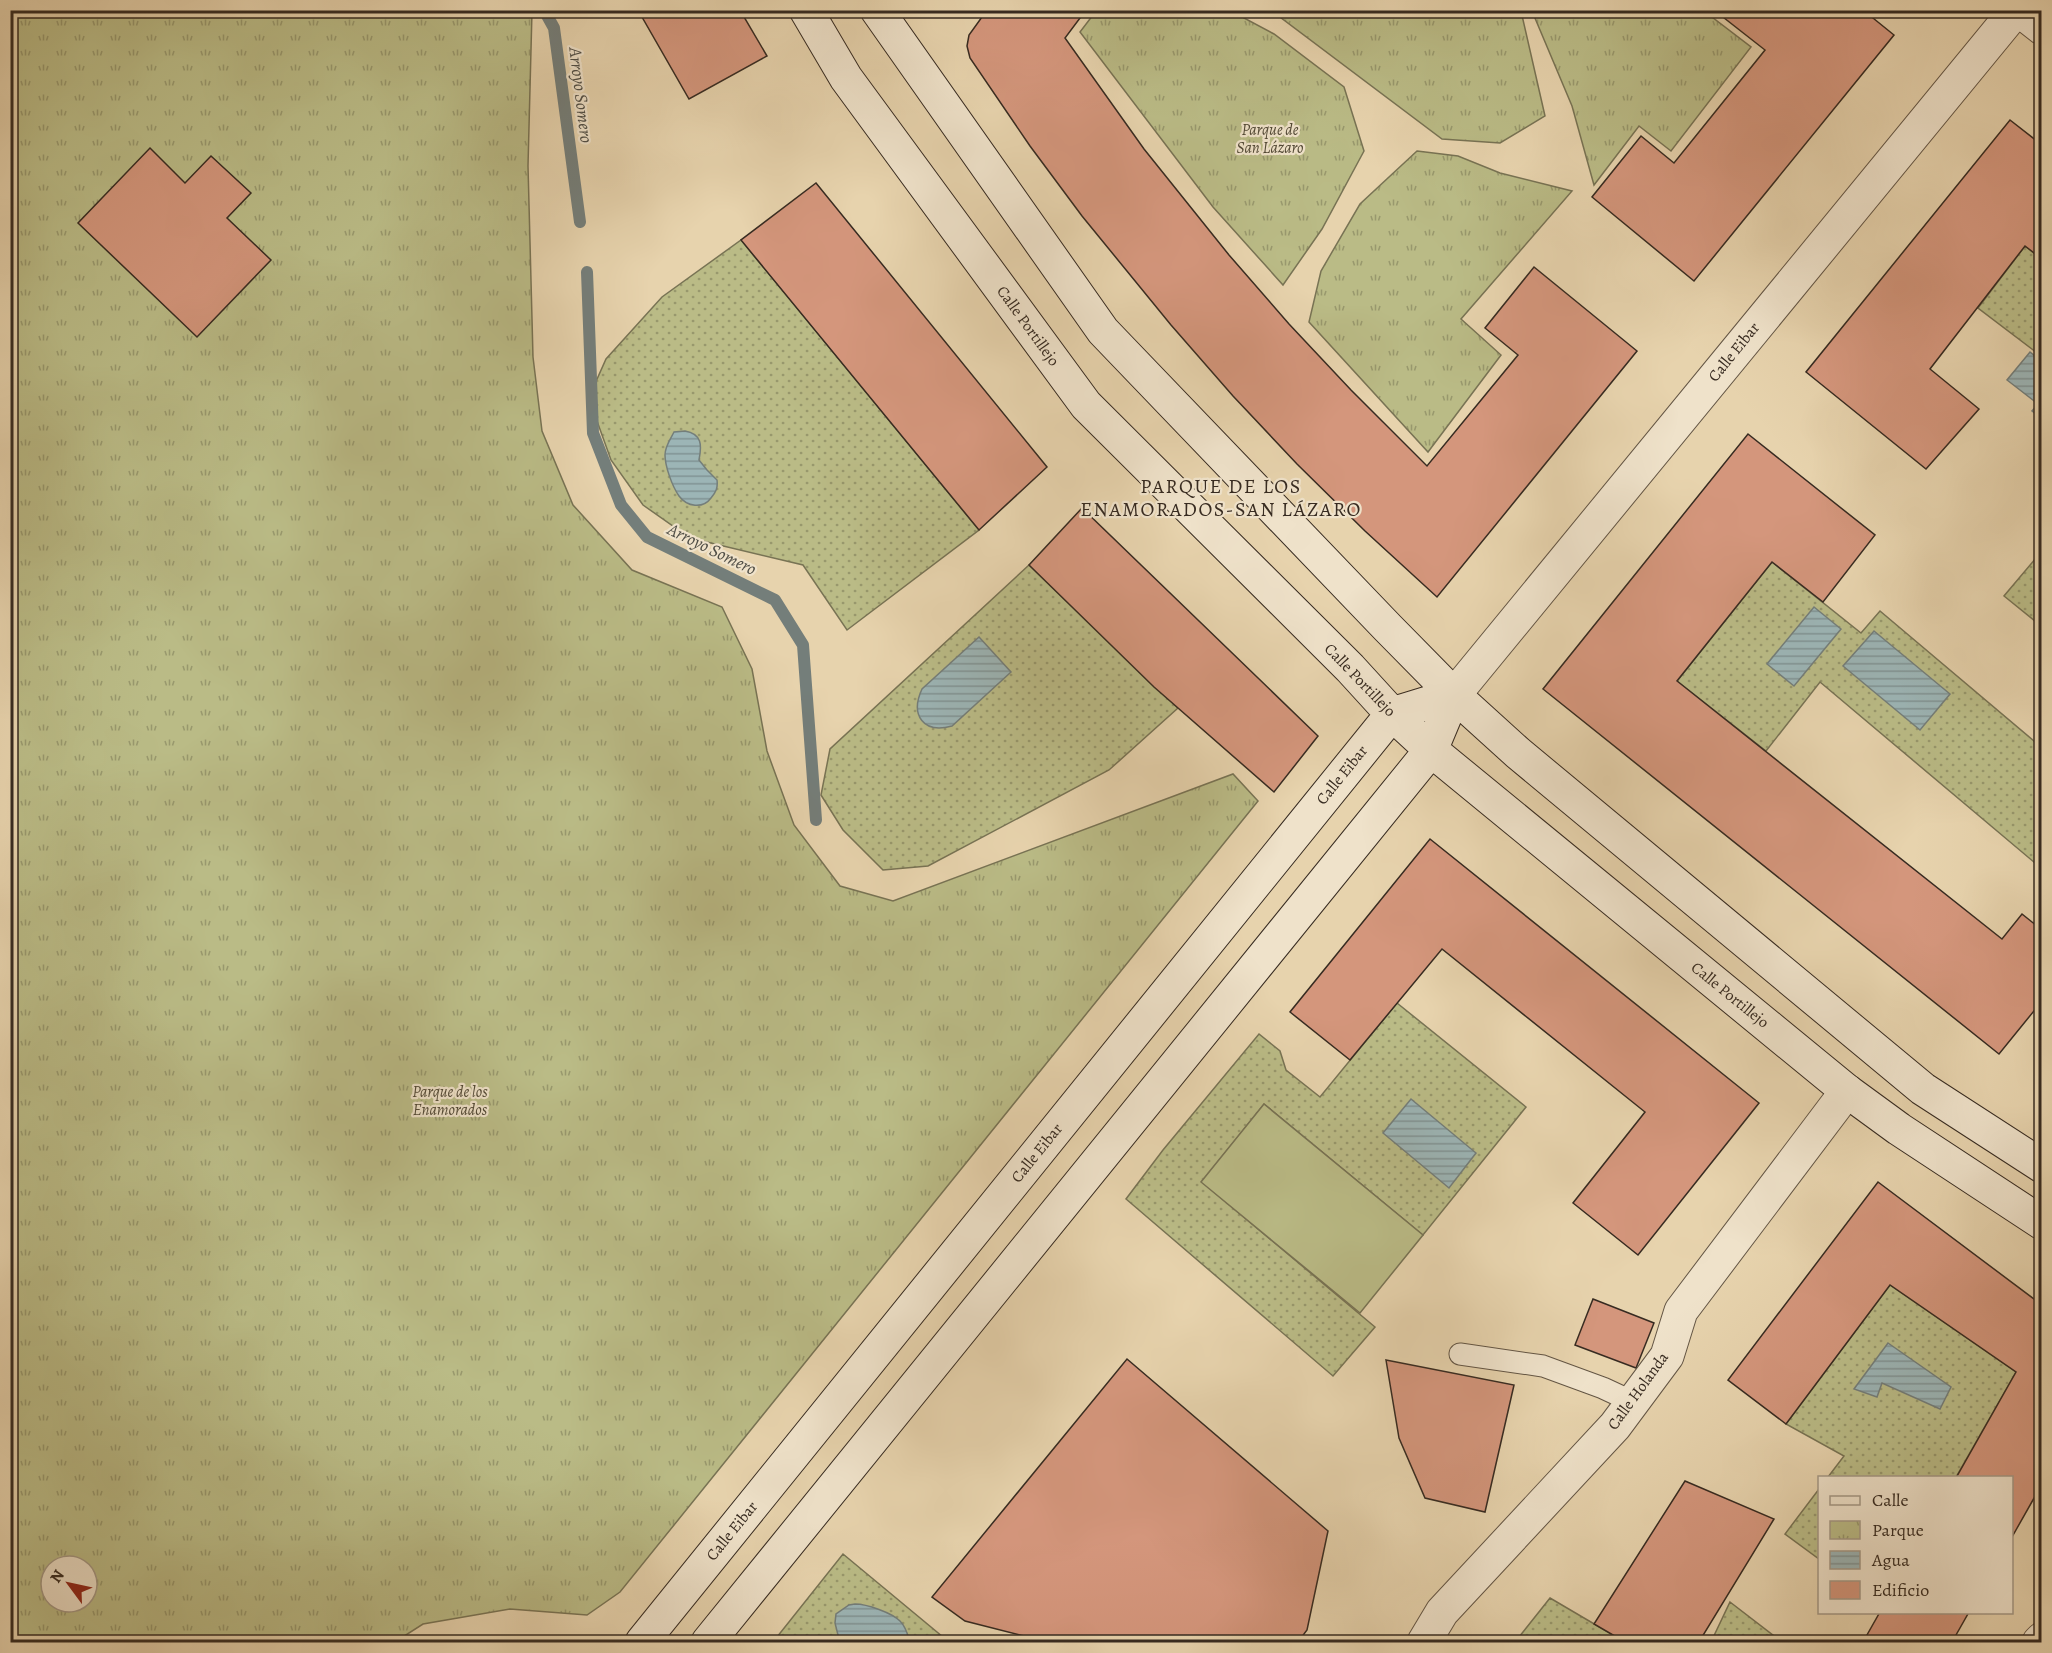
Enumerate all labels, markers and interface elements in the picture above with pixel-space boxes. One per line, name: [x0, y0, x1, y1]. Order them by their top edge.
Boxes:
water label: Arroyo Somero: [563, 45, 599, 144]
park label: Parque de San Lázaro: [1237, 119, 1303, 159]
street label: Calle Portillejo: [991, 281, 1065, 371]
street label: Calle Eibar: [1703, 318, 1765, 386]
district label: PARQUE DE LOS ENAMORADOS-SAN LÁZARO: [1080, 473, 1362, 523]
water label: Arroyo Somero: [663, 517, 760, 581]
street label: Calle Portillejo: [1319, 638, 1401, 722]
street label: Calle Eibar: [1311, 741, 1373, 809]
street label: Calle Portillejo: [1686, 957, 1774, 1033]
park label: Parque de los Enamorados: [412, 1081, 488, 1121]
street label: Calle Eibar: [1006, 1119, 1068, 1187]
street label: Calle Holanda: [1602, 1347, 1674, 1434]
legend: [1818, 1476, 2013, 1614]
text: Calle: [1872, 1488, 1909, 1512]
street label: Calle Eibar: [701, 1497, 763, 1565]
text: Parque: [1872, 1518, 1924, 1542]
text: Agua: [1871, 1548, 1910, 1572]
north arrow: [39, 1554, 99, 1614]
text: N: [45, 1565, 70, 1587]
text: Edificio: [1872, 1578, 1929, 1602]

